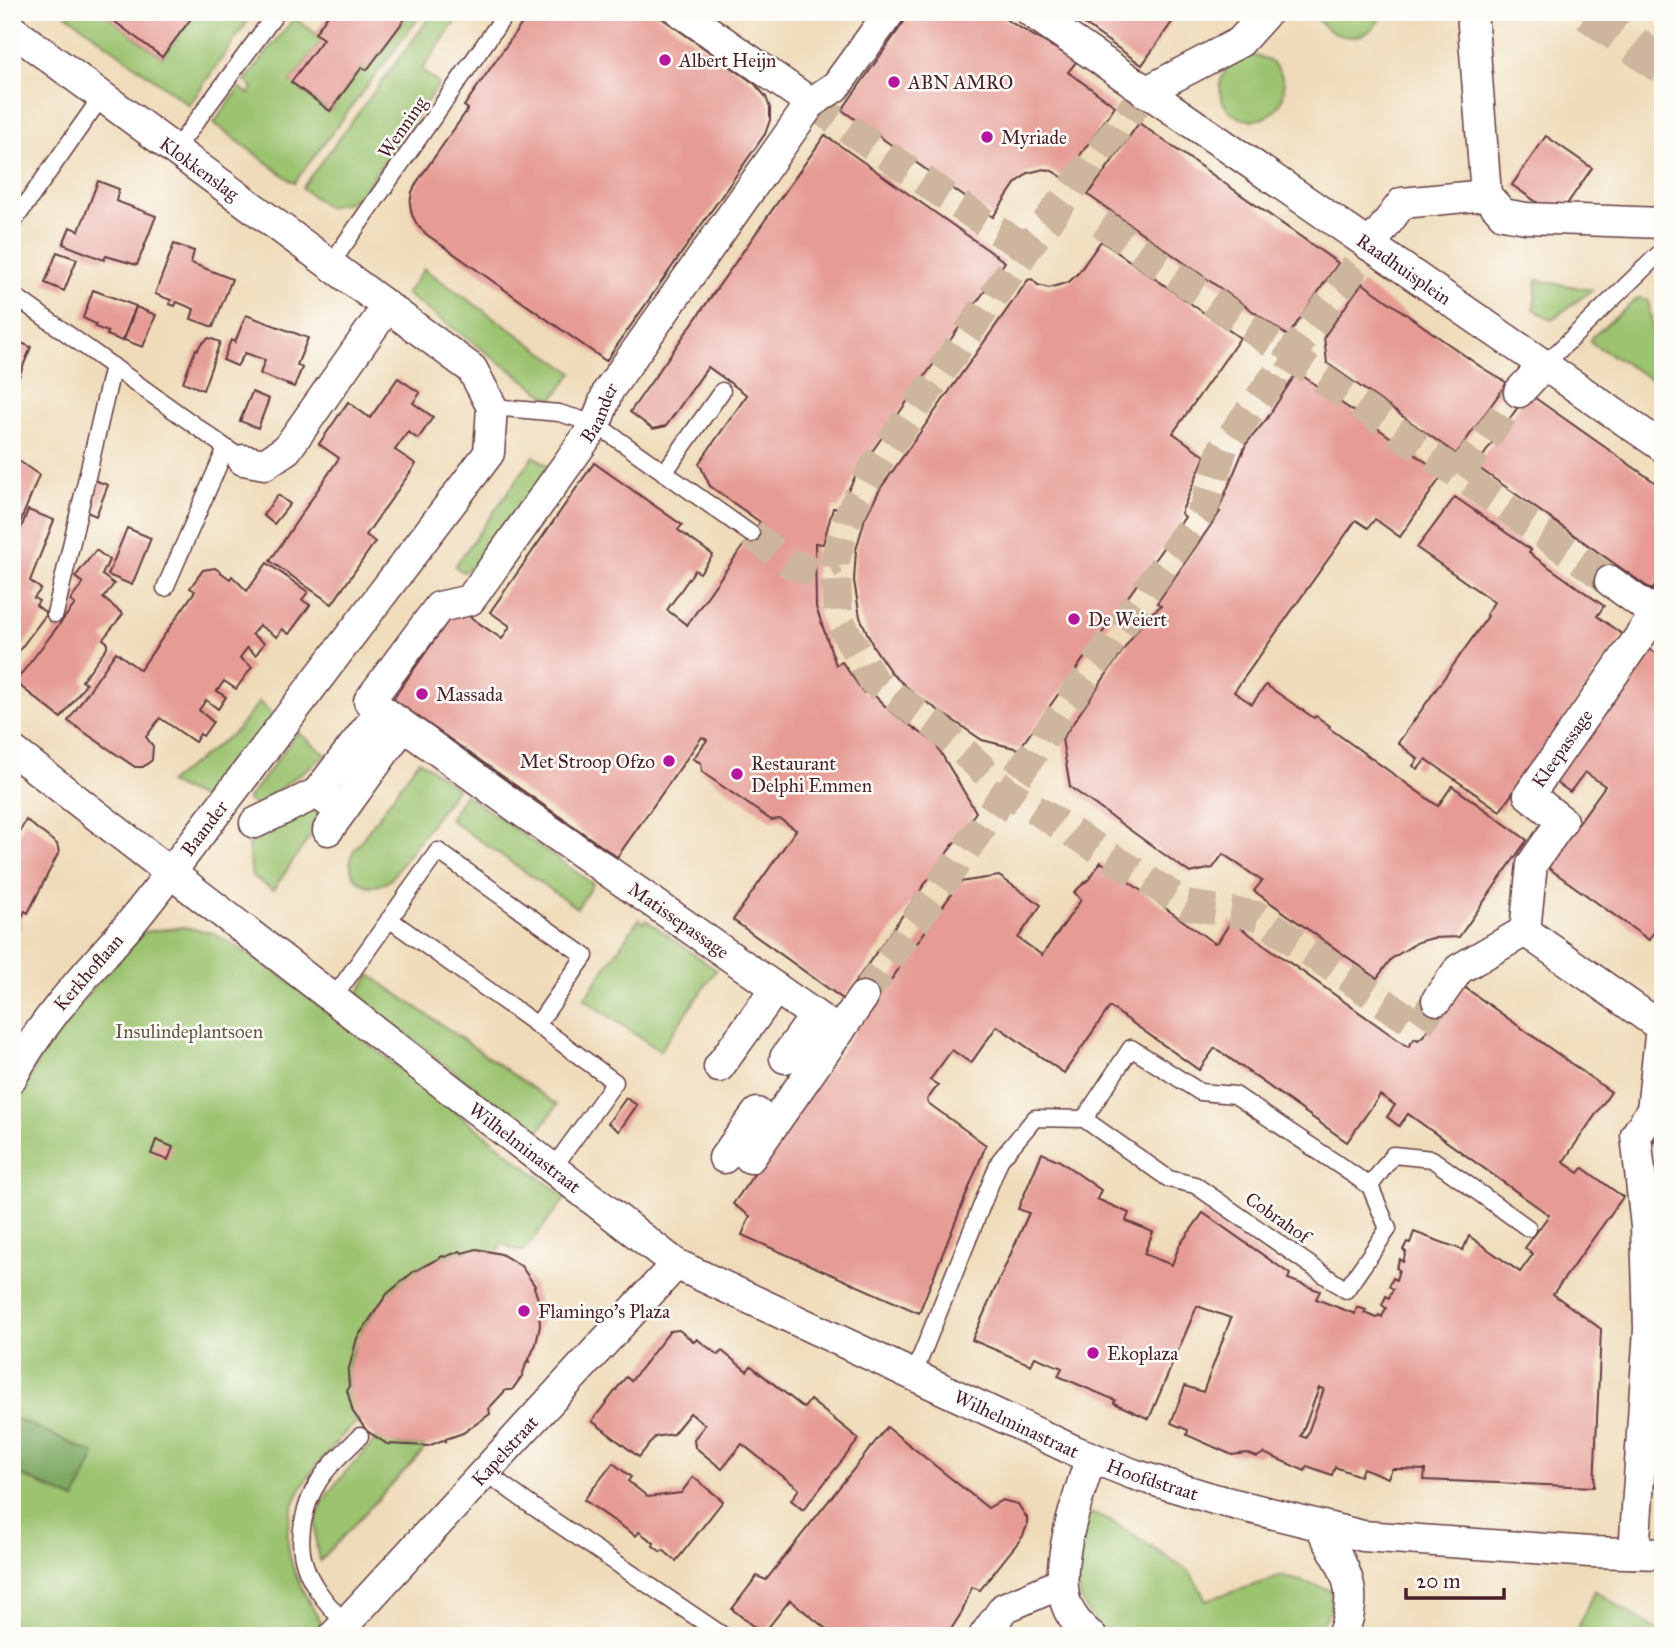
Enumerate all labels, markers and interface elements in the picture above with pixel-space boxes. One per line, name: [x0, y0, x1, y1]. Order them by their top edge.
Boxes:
place label: Albert Heijn: [678, 49, 776, 72]
marker: Albert Heijn: [657, 52, 673, 68]
place label: ABN AMRO: [907, 71, 1013, 94]
marker: ABN AMRO: [886, 74, 902, 90]
street label: Wenning: [373, 92, 433, 163]
place label: Myriade: [1001, 126, 1067, 149]
marker: Myriade: [979, 129, 995, 145]
street label: Klokkenslag: [155, 132, 244, 206]
street label: Raadhuisplein: [1352, 229, 1456, 310]
street label: Baander: [575, 377, 623, 447]
place label: De Weiert: [1088, 608, 1167, 631]
marker: De Weiert: [1066, 611, 1082, 627]
place label: Massada: [436, 683, 504, 706]
marker: Massada: [414, 686, 430, 702]
street label: Kleepassage: [1527, 705, 1598, 792]
place label: Met Stroop Ofzo: [520, 750, 655, 773]
place label: Restaurant Delphi Emmen: [751, 752, 872, 797]
marker: Met Stroop Ofzo: [661, 753, 677, 769]
marker: Restaurant Delphi Emmen: [729, 766, 745, 782]
street label: Baander: [176, 795, 233, 861]
street label: Matissepassage: [623, 877, 734, 964]
street label: Kerkhoflaan: [49, 929, 128, 1015]
park label: Insulindeplantsoen: [115, 1020, 263, 1043]
street label: Wilhelminastraat: [464, 1097, 586, 1198]
street label: Cobrahof: [1241, 1187, 1317, 1249]
place label: Flamingo's Plaza: [538, 1300, 671, 1324]
marker: Flamingo's Plaza: [516, 1303, 532, 1319]
place label: Ekoplaza: [1107, 1342, 1179, 1365]
marker: Ekoplaza: [1085, 1345, 1101, 1361]
street label: Wilhelminastraat: [950, 1385, 1083, 1463]
street label: Kapelstraat: [467, 1411, 543, 1491]
street label: Hoofdstraat: [1103, 1454, 1201, 1506]
scale bar: [1406, 1557, 1504, 1601]
text: 20 m: [1416, 1568, 1461, 1594]

